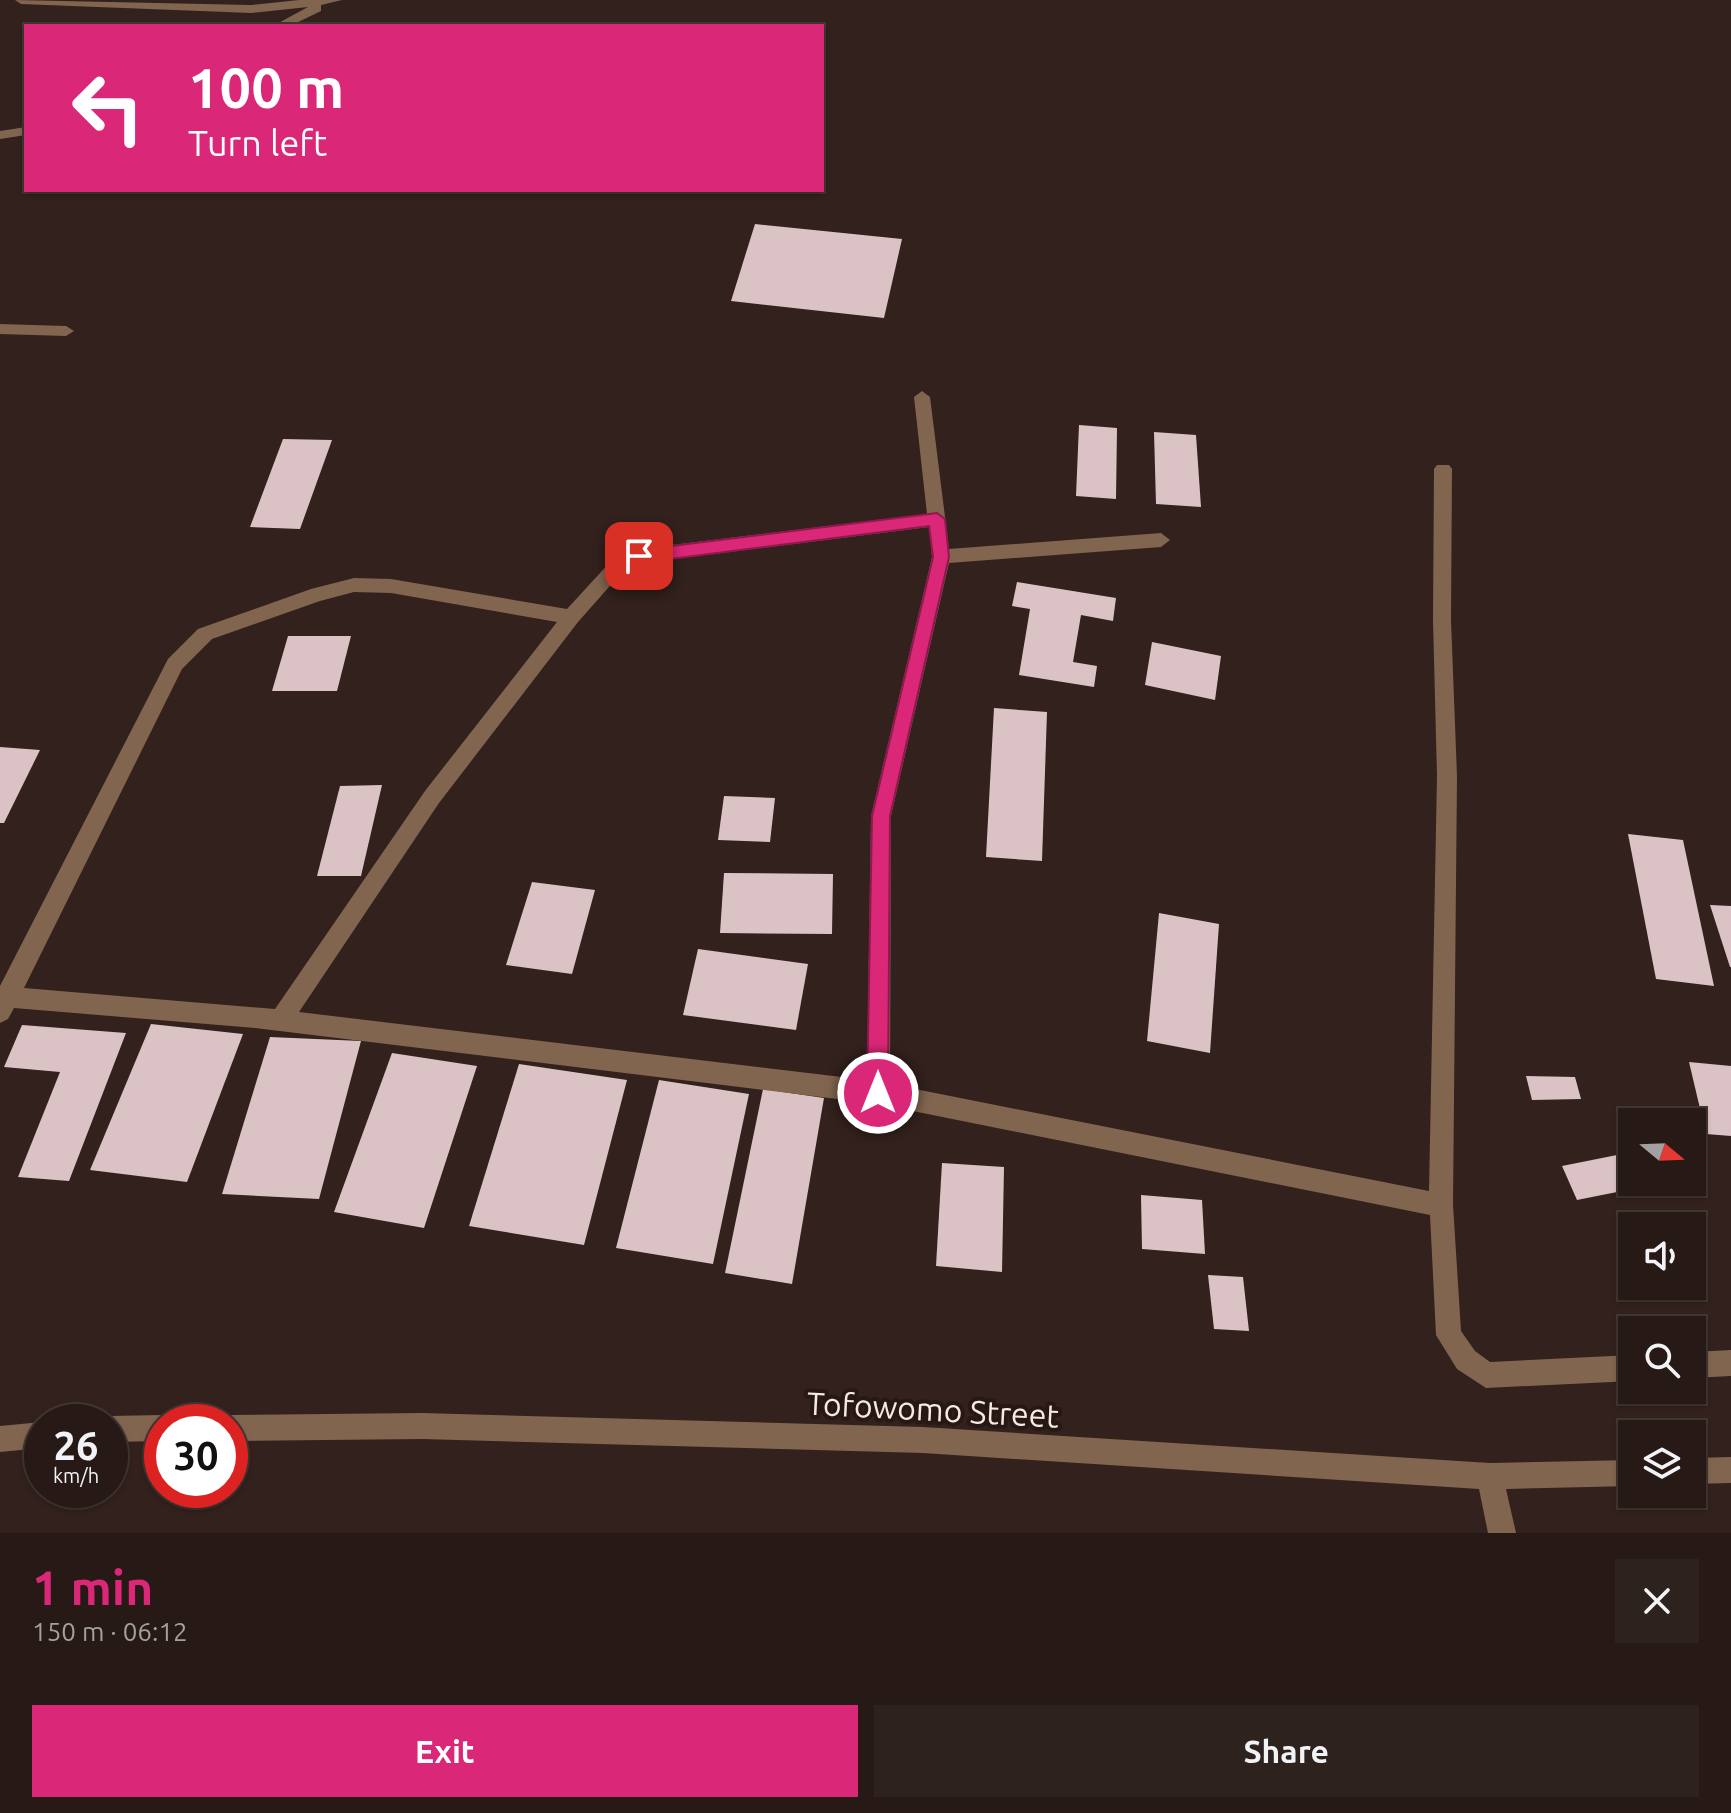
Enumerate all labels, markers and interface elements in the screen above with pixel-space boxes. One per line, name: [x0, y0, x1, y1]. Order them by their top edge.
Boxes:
icon: left: [56, 56, 160, 160]
text: 100 m: [188, 56, 344, 119]
text: Turn left: [188, 122, 327, 163]
pin: [605, 522, 673, 590]
icon: arrive: [617, 534, 661, 578]
position arrow: [836, 1051, 920, 1135]
north arrow: [1618, 1108, 1706, 1196]
map controls: [1618, 1108, 1706, 1508]
button: sound: [1618, 1212, 1706, 1300]
button: search: [1618, 1316, 1706, 1404]
street label: Tofowomo Street: [806, 1384, 1060, 1434]
speed limit sign: 30: [144, 1404, 248, 1508]
button: layers: [1618, 1420, 1706, 1508]
text: 26: [53, 1423, 99, 1468]
text: km/h: [53, 1464, 99, 1487]
button: close: [1615, 1559, 1699, 1643]
text: 1 min: [32, 1560, 153, 1614]
text: 150 m · 06:12: [32, 1617, 188, 1646]
button: Exit: [32, 1705, 858, 1797]
button: Share: [874, 1705, 1699, 1797]

